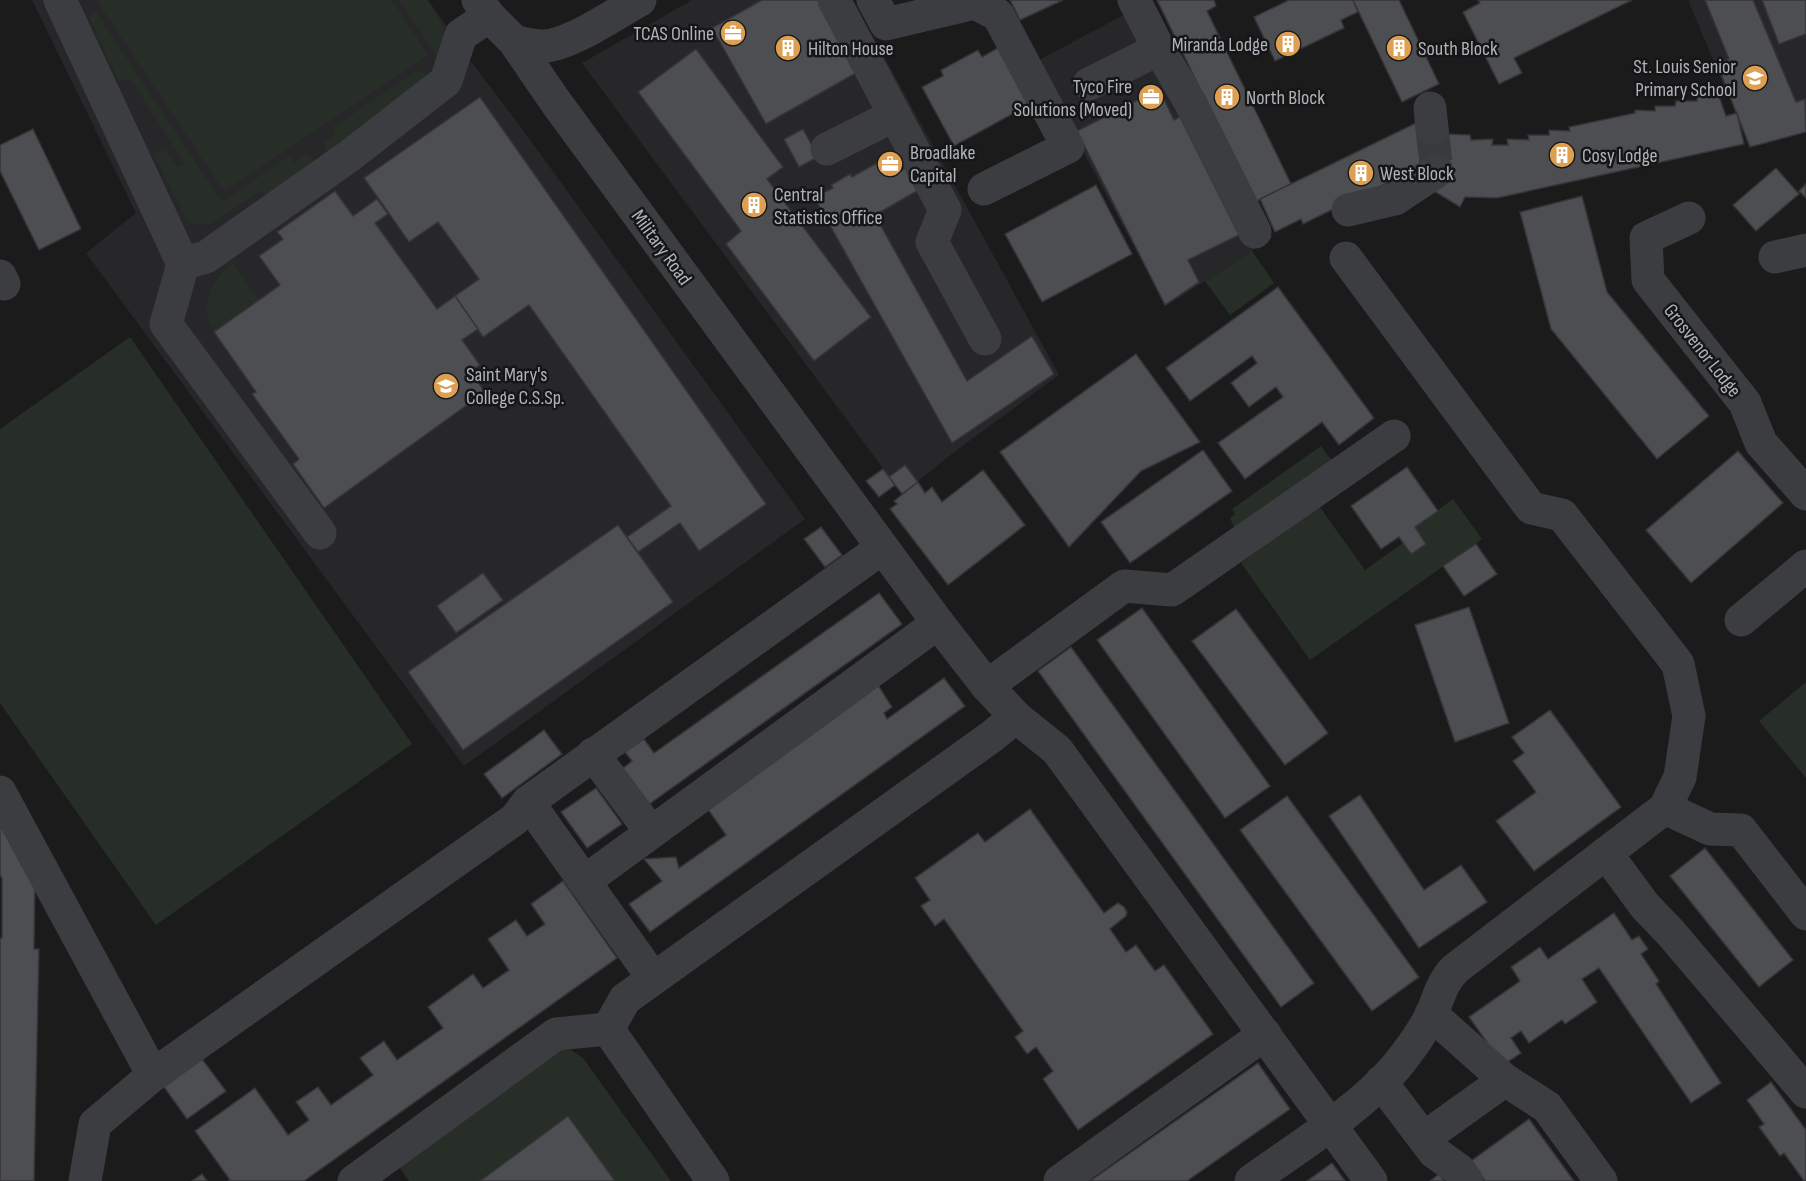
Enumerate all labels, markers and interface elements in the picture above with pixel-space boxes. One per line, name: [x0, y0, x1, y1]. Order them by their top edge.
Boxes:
office icon: TCAS Online: [718, 18, 748, 48]
place label: TCAS Online: [633, 22, 714, 46]
building icon: Miranda Lodge: [1273, 29, 1303, 59]
building icon: Hilton House: [773, 33, 803, 63]
place label: Miranda Lodge: [1172, 33, 1268, 57]
building icon: South Block: [1384, 33, 1414, 63]
place label: Hilton House: [808, 37, 894, 61]
place label: South Block: [1418, 37, 1498, 61]
place label: St. Louis Senior Primary School: [1633, 55, 1736, 102]
school or university icon: St. Louis Senior Primary School: [1740, 63, 1770, 93]
place label: Tyco Fire Solutions (Moved): [1013, 75, 1132, 122]
office icon: Tyco Fire Solutions (Moved): [1136, 82, 1166, 112]
building icon: North Block: [1212, 82, 1242, 112]
place label: North Block: [1246, 86, 1325, 110]
building icon: Cosy Lodge: [1547, 140, 1577, 170]
place label: Broadlake Capital: [910, 141, 975, 188]
place label: Cosy Lodge: [1582, 144, 1658, 168]
office icon: Broadlake Capital: [875, 149, 905, 179]
building icon: West Block: [1346, 158, 1376, 188]
place label: West Block: [1380, 162, 1454, 186]
place label: Central Statistics Office: [774, 183, 882, 230]
building icon: Central Statistics Office: [739, 190, 769, 220]
street label: Military Road: [626, 205, 697, 290]
street label: Grosvenor Lodge: [1658, 299, 1746, 402]
place label: Saint Mary's College C.S.Sp.: [466, 363, 565, 410]
school or university icon: Saint Mary's College C.S.Sp.: [431, 371, 461, 401]

